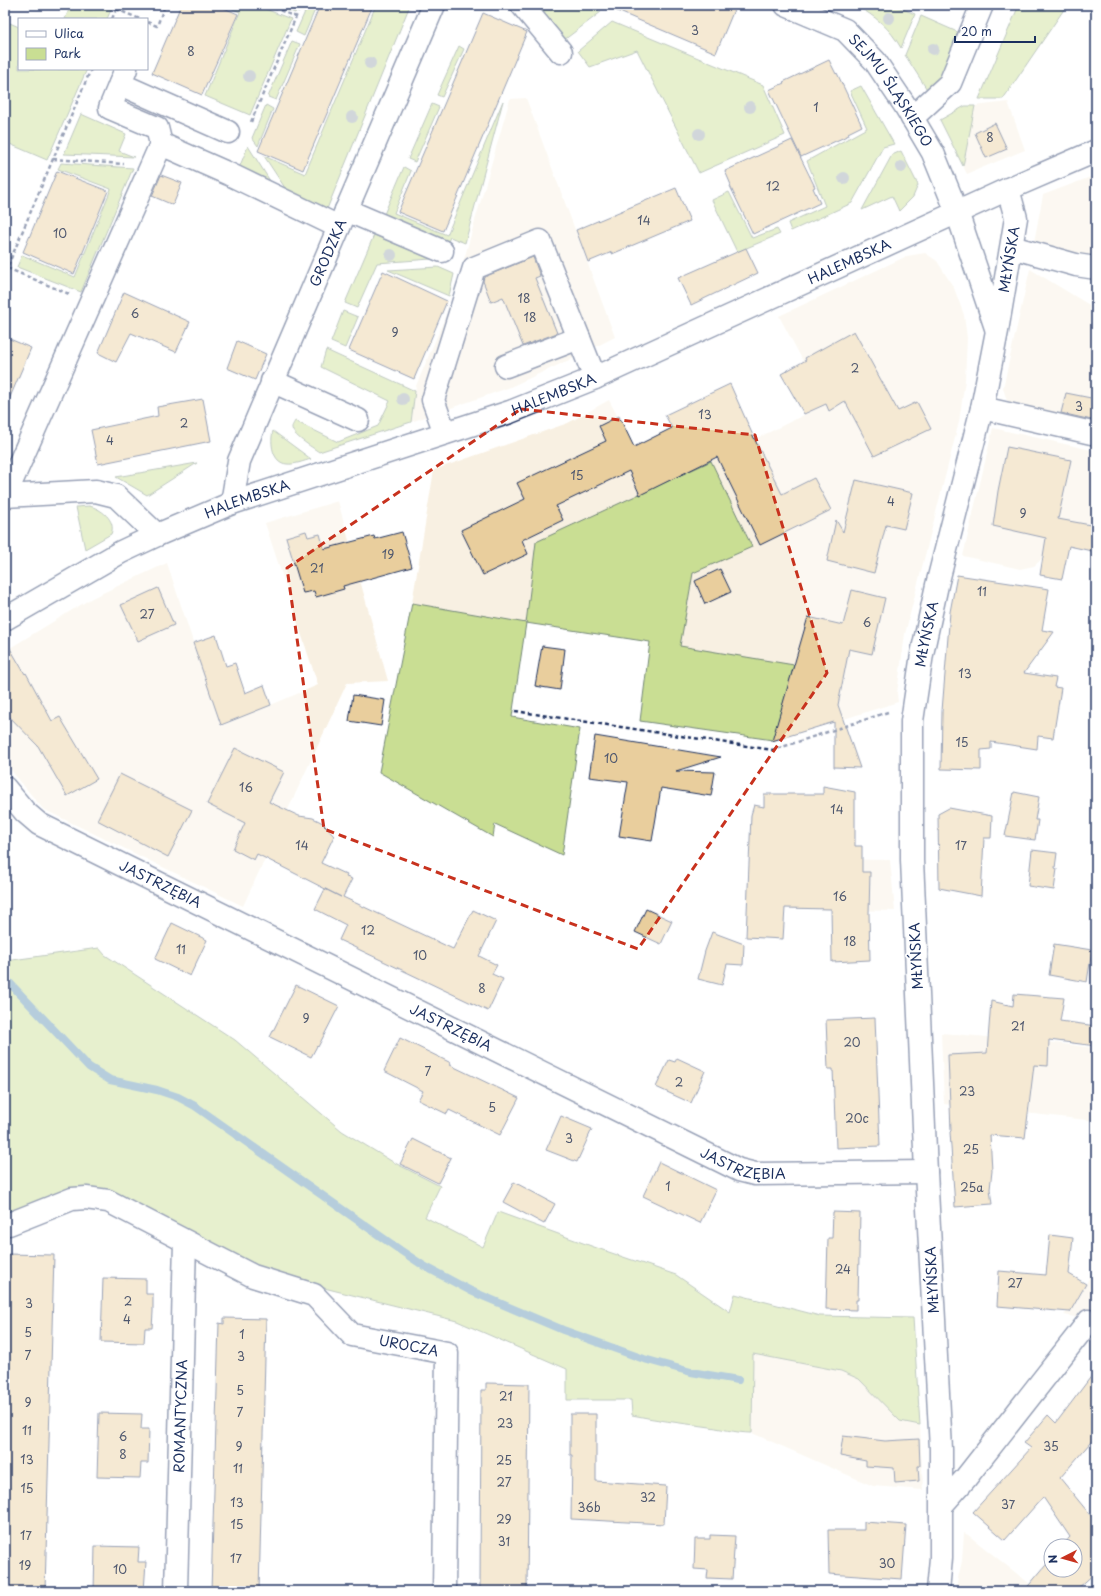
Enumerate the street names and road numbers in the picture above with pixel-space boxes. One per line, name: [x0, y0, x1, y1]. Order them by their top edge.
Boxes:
street label: SEJMU ŚLĄSKIEGO: [844, 29, 938, 150]
street label: GRODZKA: [304, 215, 352, 290]
street label: MŁYŃSKA: [993, 224, 1025, 294]
street label: HALEMBSKA: [804, 233, 894, 289]
street label: HALEMBSKA: [508, 368, 599, 420]
street label: HALEMBSKA: [201, 474, 293, 524]
street label: MŁYŃSKA: [909, 598, 943, 669]
street label: JASTRZĘBIA: [116, 854, 205, 913]
street label: MŁYŃSKA: [903, 922, 928, 990]
street label: JASTRZĘBIA: [406, 998, 496, 1056]
street label: JASTRZĘBIA: [697, 1141, 786, 1184]
street label: MŁYŃSKA: [919, 1246, 944, 1314]
street label: UROCZA: [377, 1329, 441, 1361]
street label: ROMANTYCZNA: [168, 1359, 192, 1473]

